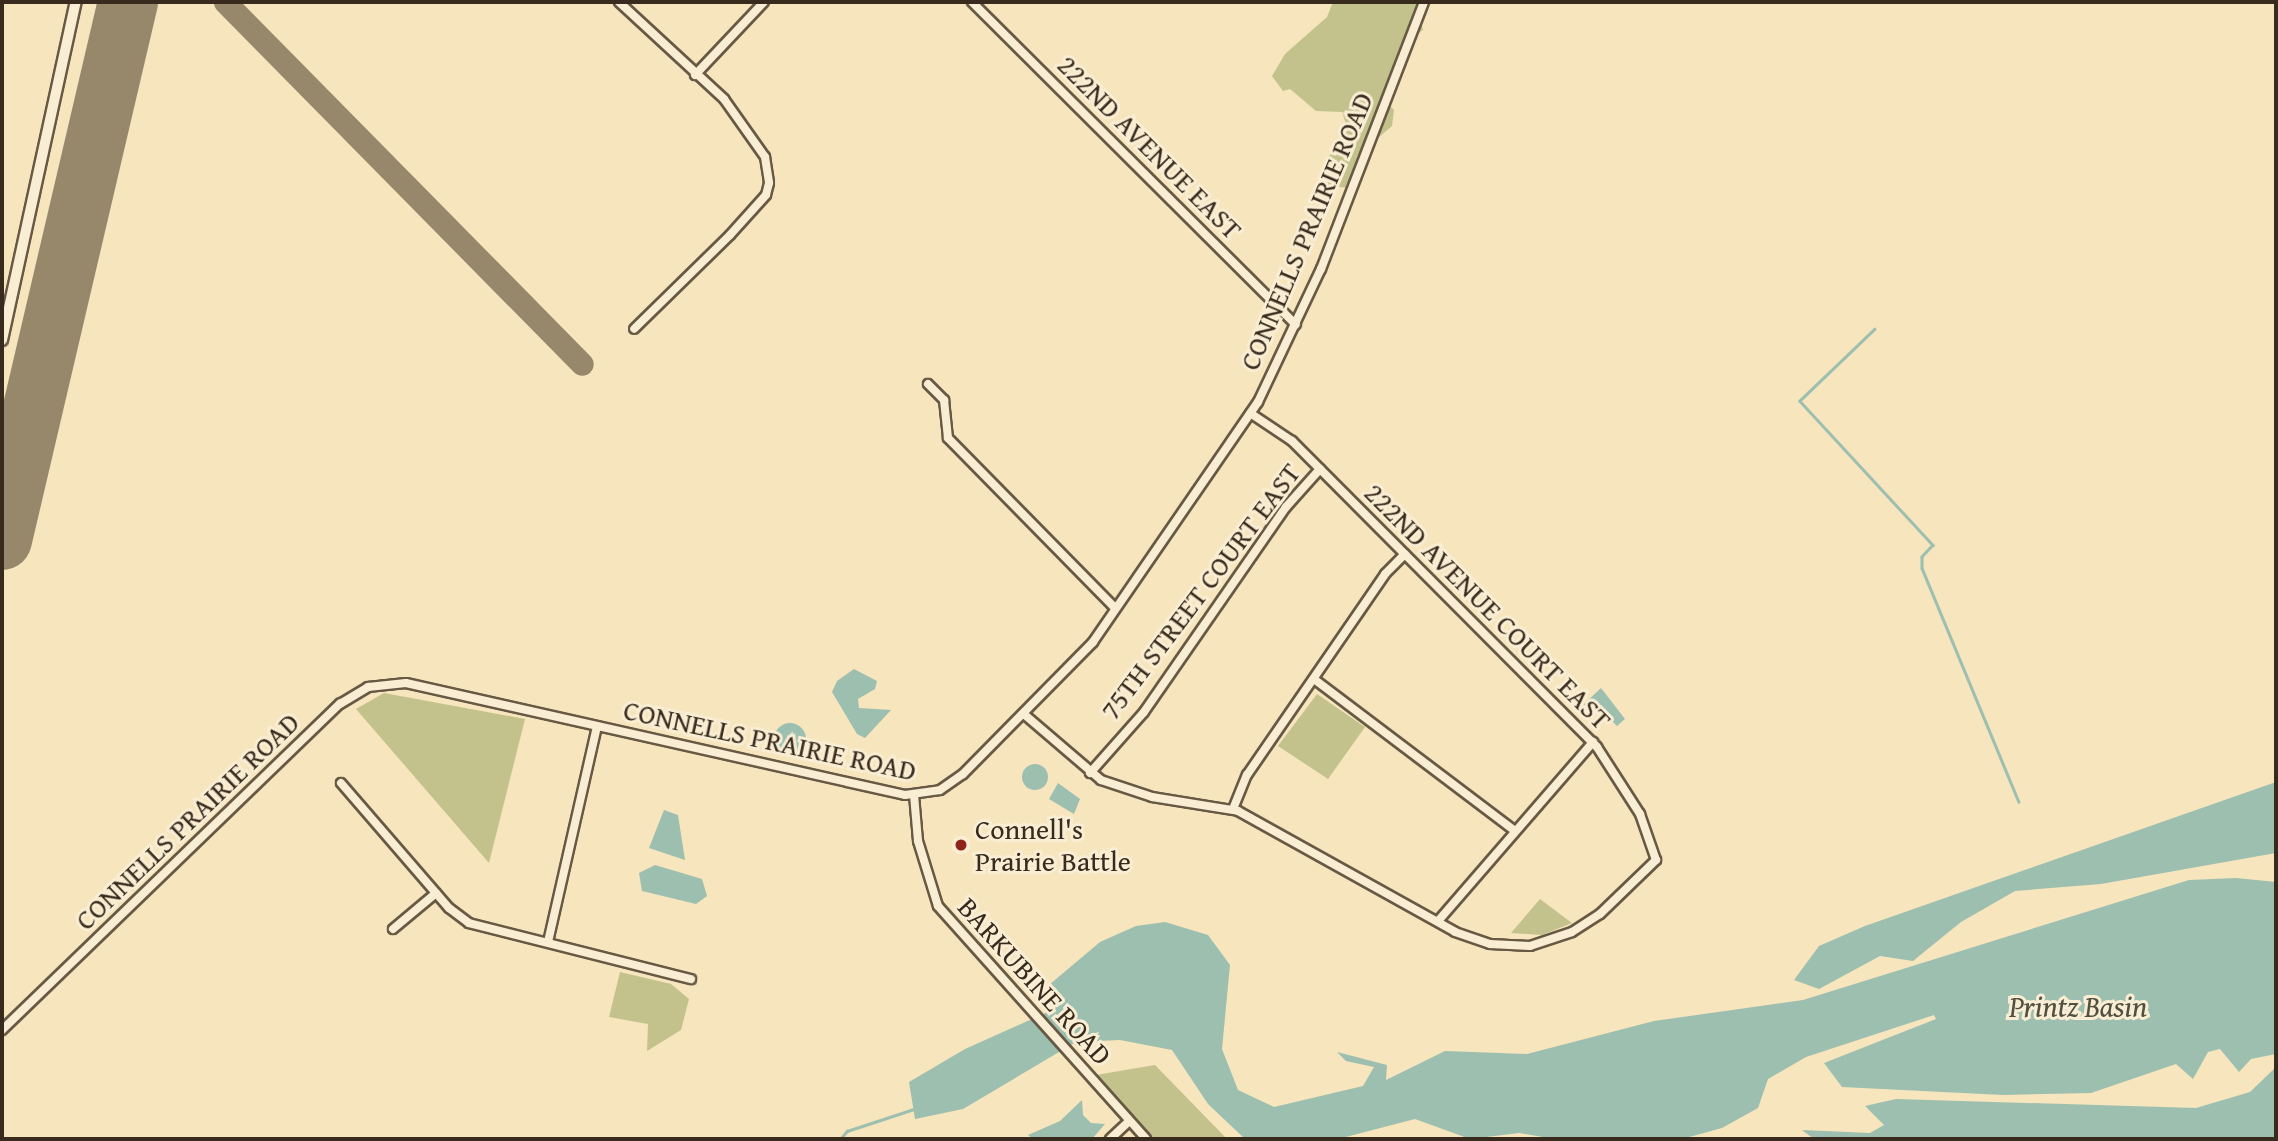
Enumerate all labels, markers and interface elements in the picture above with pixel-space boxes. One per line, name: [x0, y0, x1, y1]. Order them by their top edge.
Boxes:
street label: 222ND AVENUE EAST: [1051, 48, 1249, 246]
street label: CONNELLS PRAIRIE ROAD: [1232, 87, 1380, 375]
street label: 75TH STREET COURT EAST: [1093, 456, 1307, 726]
street label: 222ND AVENUE COURT EAST: [1358, 476, 1618, 736]
street label: CONNELLS PRAIRIE ROAD: [621, 693, 919, 787]
street label: CONNELLS PRAIRIE ROAD: [68, 705, 306, 937]
place label: Connell's Prairie Battle: [975, 812, 1131, 878]
marker: Connell's Prairie Battle: [953, 837, 969, 853]
street label: BARKUBINE ROAD: [951, 890, 1119, 1072]
water label: Printz Basin: [2009, 988, 2147, 1024]

